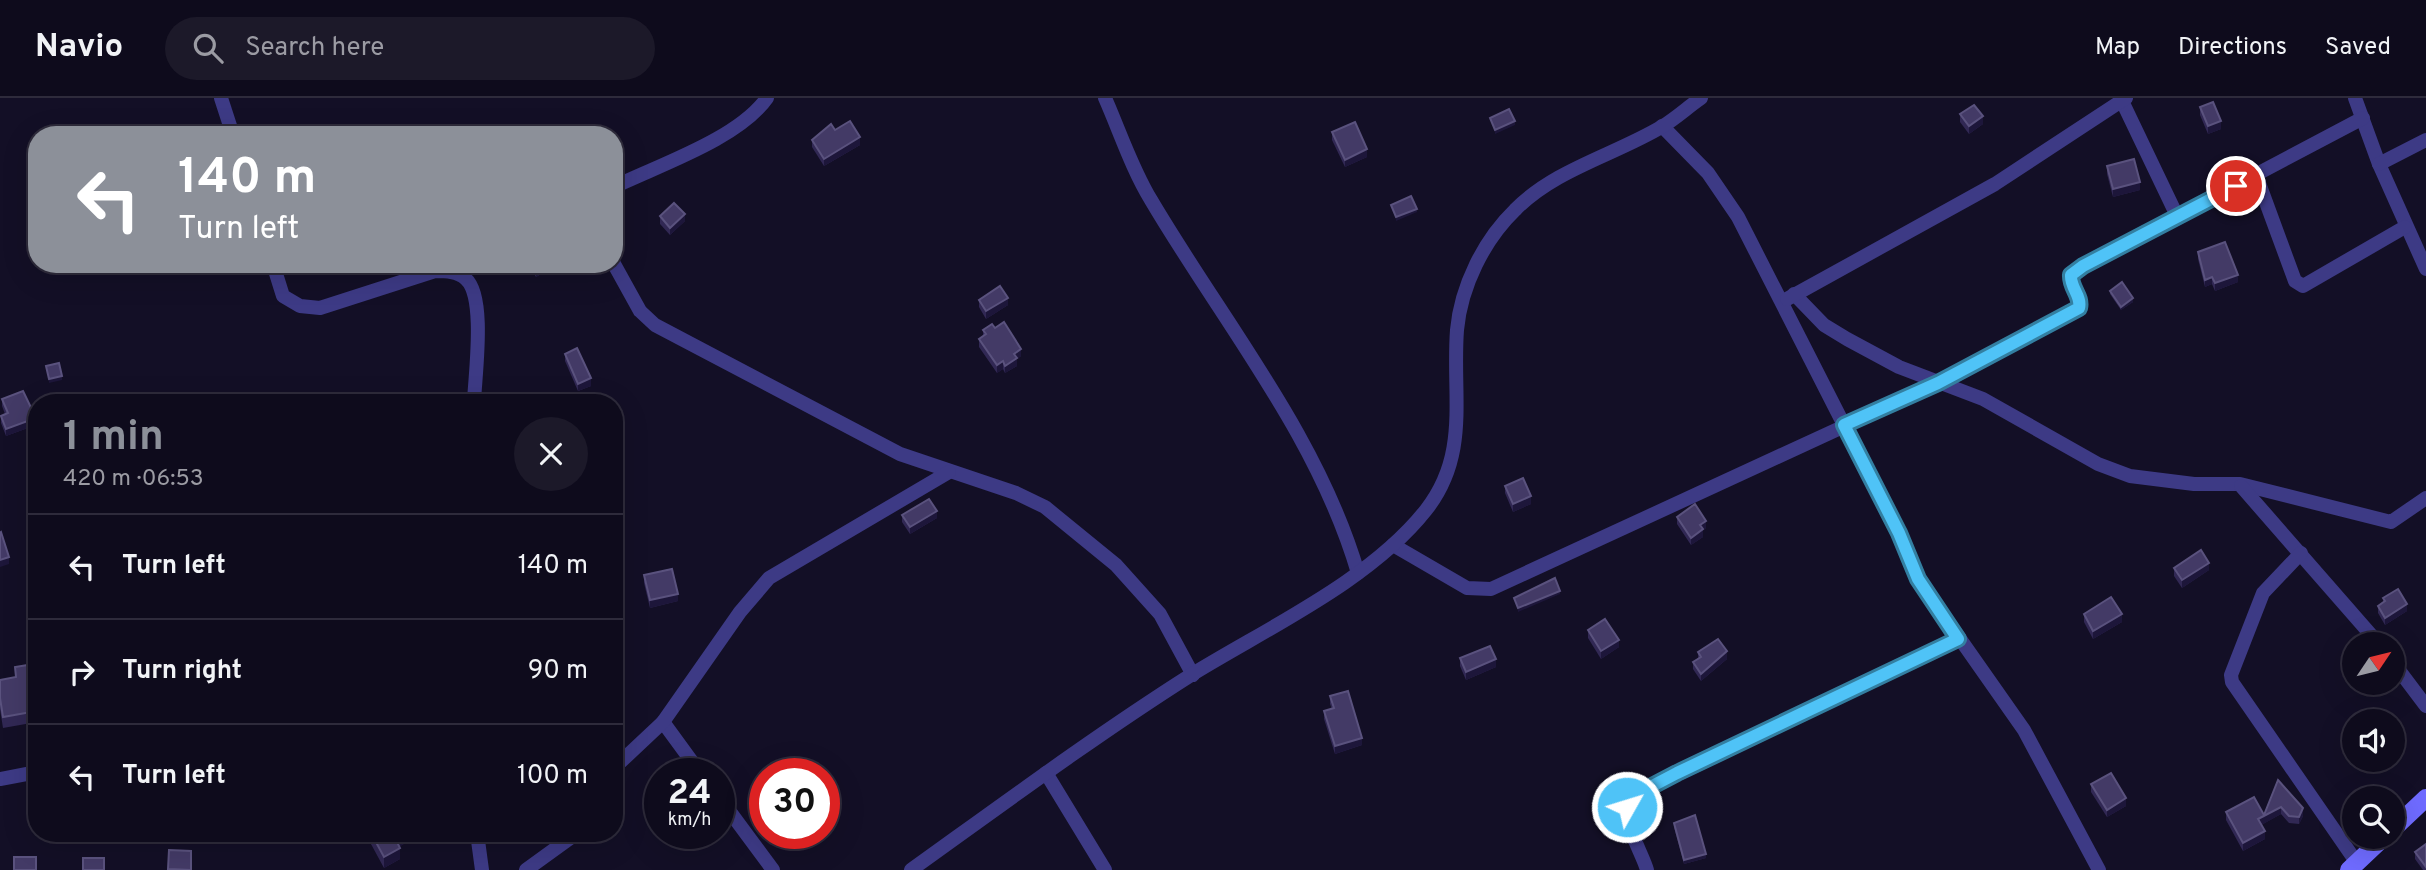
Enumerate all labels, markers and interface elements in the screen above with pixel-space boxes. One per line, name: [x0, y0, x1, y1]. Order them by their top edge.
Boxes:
search box: [165, 17, 655, 80]
text: Navio: [35, 27, 123, 69]
icon: search: [189, 29, 227, 67]
text: Search here: [245, 32, 384, 65]
text: Map: [2095, 33, 2140, 63]
text: Directions: [2178, 33, 2287, 63]
text: Saved: [2325, 33, 2391, 63]
text: 140 m: [178, 149, 317, 211]
icon: left: [63, 154, 154, 245]
pin: [2206, 156, 2266, 216]
icon: arrive: [2217, 167, 2255, 205]
text: Turn left: [178, 210, 299, 250]
text: 1 min: [63, 412, 164, 465]
button: close: [514, 417, 588, 491]
text: 420 m · 06:53: [63, 465, 204, 494]
icon: left: [63, 548, 101, 586]
text: Turn left: [122, 550, 226, 583]
text: 140 m: [518, 550, 588, 583]
north arrow: [2342, 632, 2404, 695]
map controls: [2342, 632, 2405, 849]
icon: right: [63, 653, 101, 691]
text: Turn right: [122, 655, 242, 688]
text: 90 m: [528, 655, 588, 688]
button: sound: [2342, 709, 2405, 772]
icon: left: [63, 758, 101, 796]
speed limit sign: 30: [749, 758, 840, 849]
text: Turn left: [122, 760, 226, 793]
text: 100 m: [517, 760, 588, 793]
position arrow: [1590, 770, 1664, 844]
text: 24: [668, 772, 711, 816]
button: search: [2342, 786, 2405, 849]
text: km/h: [668, 809, 711, 832]

